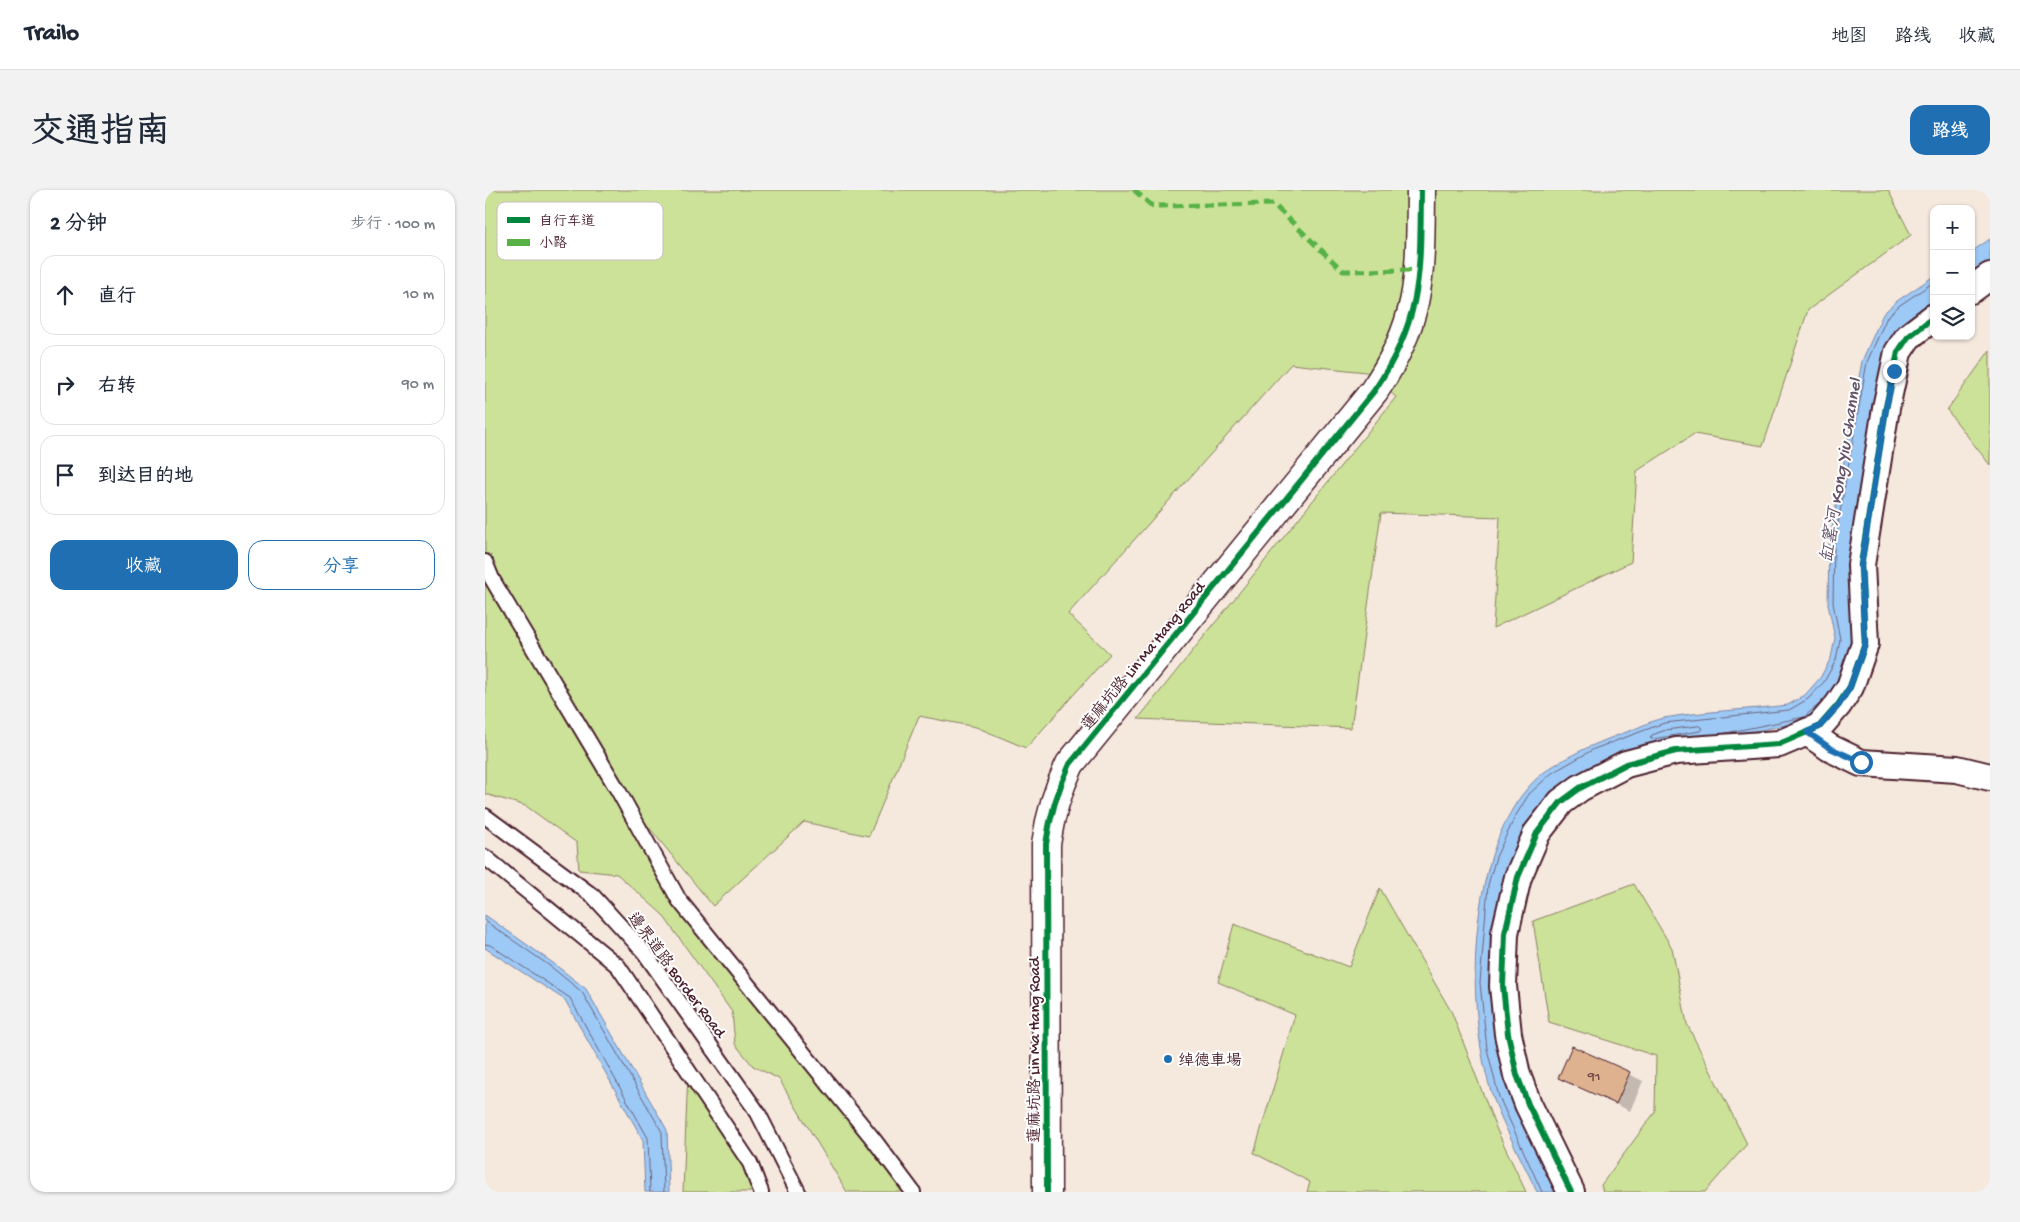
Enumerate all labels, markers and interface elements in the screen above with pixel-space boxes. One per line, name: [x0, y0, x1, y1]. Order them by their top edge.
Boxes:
text: Trailo: [25, 20, 79, 49]
text: 地图: [1831, 27, 1867, 48]
text: 路线: [1895, 27, 1931, 48]
text: 收藏: [1959, 27, 1995, 48]
button: 路线: [1910, 105, 1990, 155]
text: 交通指南: [30, 114, 170, 155]
legend: [497, 202, 663, 260]
map controls: [1930, 205, 1975, 340]
button: +: [1930, 205, 1975, 250]
text: 2 分钟: [50, 213, 107, 238]
text: 自行车道: [539, 214, 595, 231]
text: 步行 · 100 m: [351, 216, 435, 235]
text: 小路: [539, 235, 567, 253]
button: −: [1930, 250, 1975, 295]
icon: ahead: [51, 281, 79, 309]
text: 直行: [98, 286, 136, 309]
text: 10 m: [403, 286, 434, 305]
button: layers: [1930, 295, 1975, 340]
route end: [1883, 360, 1906, 383]
icon: right: [51, 371, 79, 399]
text: 右转: [98, 376, 136, 399]
text: 90 m: [402, 376, 434, 395]
water label: 缸窰河 Kong Yiu Channel: [1817, 376, 1867, 564]
icon: arrive: [51, 461, 79, 489]
text: 到达目的地: [98, 466, 193, 489]
button: 收藏: [50, 540, 238, 590]
button: 分享: [248, 540, 435, 590]
street label: 蓮麻坑路 Lin Ma Hang Road: [1077, 577, 1212, 735]
route start: [1850, 751, 1873, 774]
street label: 邊界道路 Border Road: [622, 908, 731, 1044]
street label: 蓮麻坑路 Lin Ma Hang Road: [1025, 956, 1046, 1143]
place label: 绰德車場: [1178, 1051, 1242, 1072]
marker: 绰德車場: [1162, 1053, 1174, 1065]
house number: 91: [1587, 1069, 1600, 1086]

